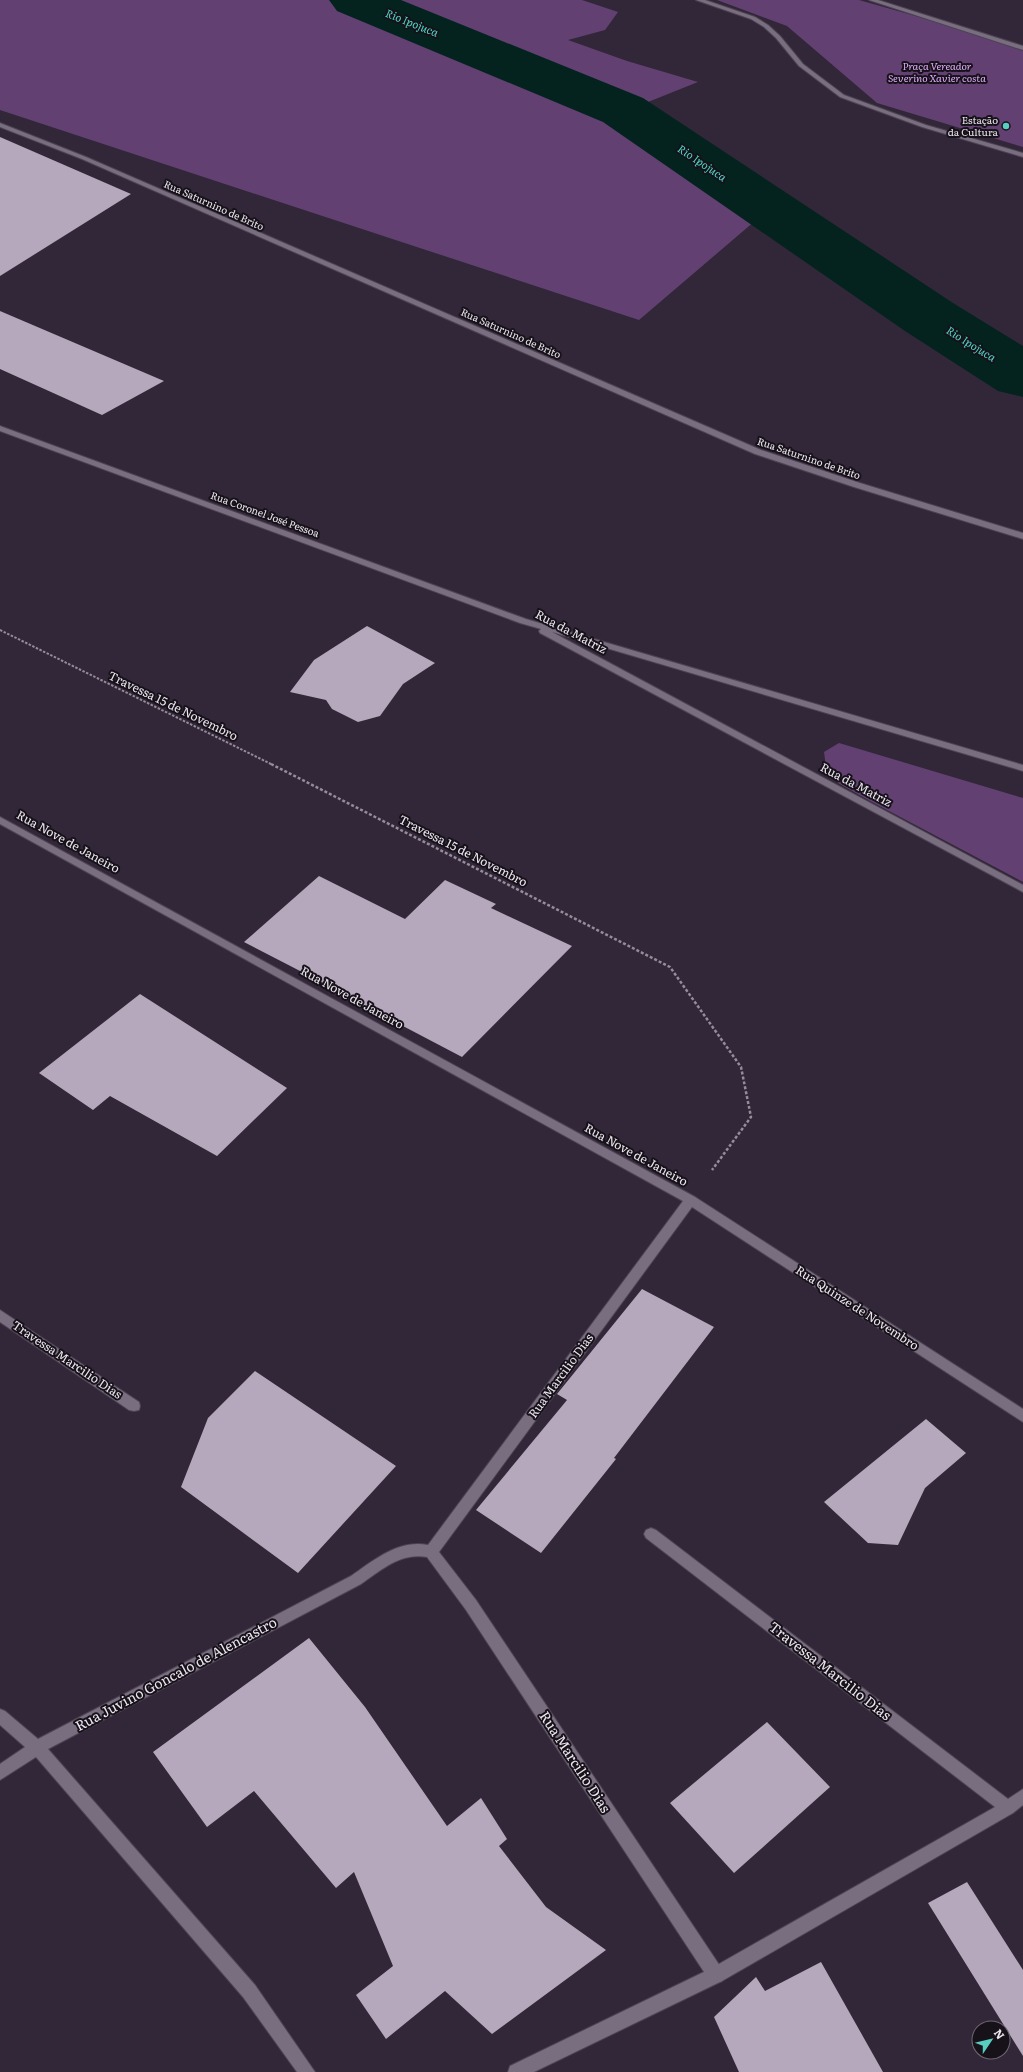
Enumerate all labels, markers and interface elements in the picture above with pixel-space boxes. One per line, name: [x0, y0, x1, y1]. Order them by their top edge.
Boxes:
water label: Rio Ipojuca: [383, 4, 442, 40]
park label: Praça Vereador Severino Xavier costa: [888, 58, 986, 85]
place label: Estação da Cultura: [948, 112, 999, 139]
marker: Estação da Cultura: [1001, 121, 1011, 131]
water label: Rio Ipojuca: [675, 140, 731, 185]
street label: Rua Saturnino de Brito: [162, 176, 267, 233]
street label: Rua Saturnino de Brito: [459, 304, 564, 361]
water label: Rio Ipojuca: [944, 322, 1000, 365]
street label: Rua Saturnino de Brito: [756, 433, 863, 482]
street label: Rua Coronel José Pessoa: [209, 487, 322, 540]
street label: Rua da Matriz: [532, 605, 611, 658]
street label: Travessa 15 de Novembro: [106, 666, 241, 744]
street label: Rua da Matriz: [817, 758, 896, 811]
street label: Rua Nove de Janeiro: [14, 805, 123, 877]
street label: Travessa 15 de Novembro: [396, 810, 531, 890]
street label: Rua Nove de Janeiro: [298, 961, 407, 1033]
street label: Rua Nove de Janeiro: [582, 1118, 691, 1190]
street label: Rua Quinze de Novembro: [792, 1260, 923, 1354]
street label: Travessa Marcilio Dias: [9, 1316, 126, 1403]
street label: Rua Marcilio Dias: [523, 1329, 597, 1421]
street label: Rua Juvino Goncalo de Alencastro: [71, 1611, 280, 1735]
street label: Travessa Marcilio Dias: [765, 1616, 896, 1724]
street label: Rua Marcilio Dias: [535, 1707, 616, 1816]
north arrow: [971, 2020, 1011, 2060]
text: N: [991, 2025, 1009, 2042]

